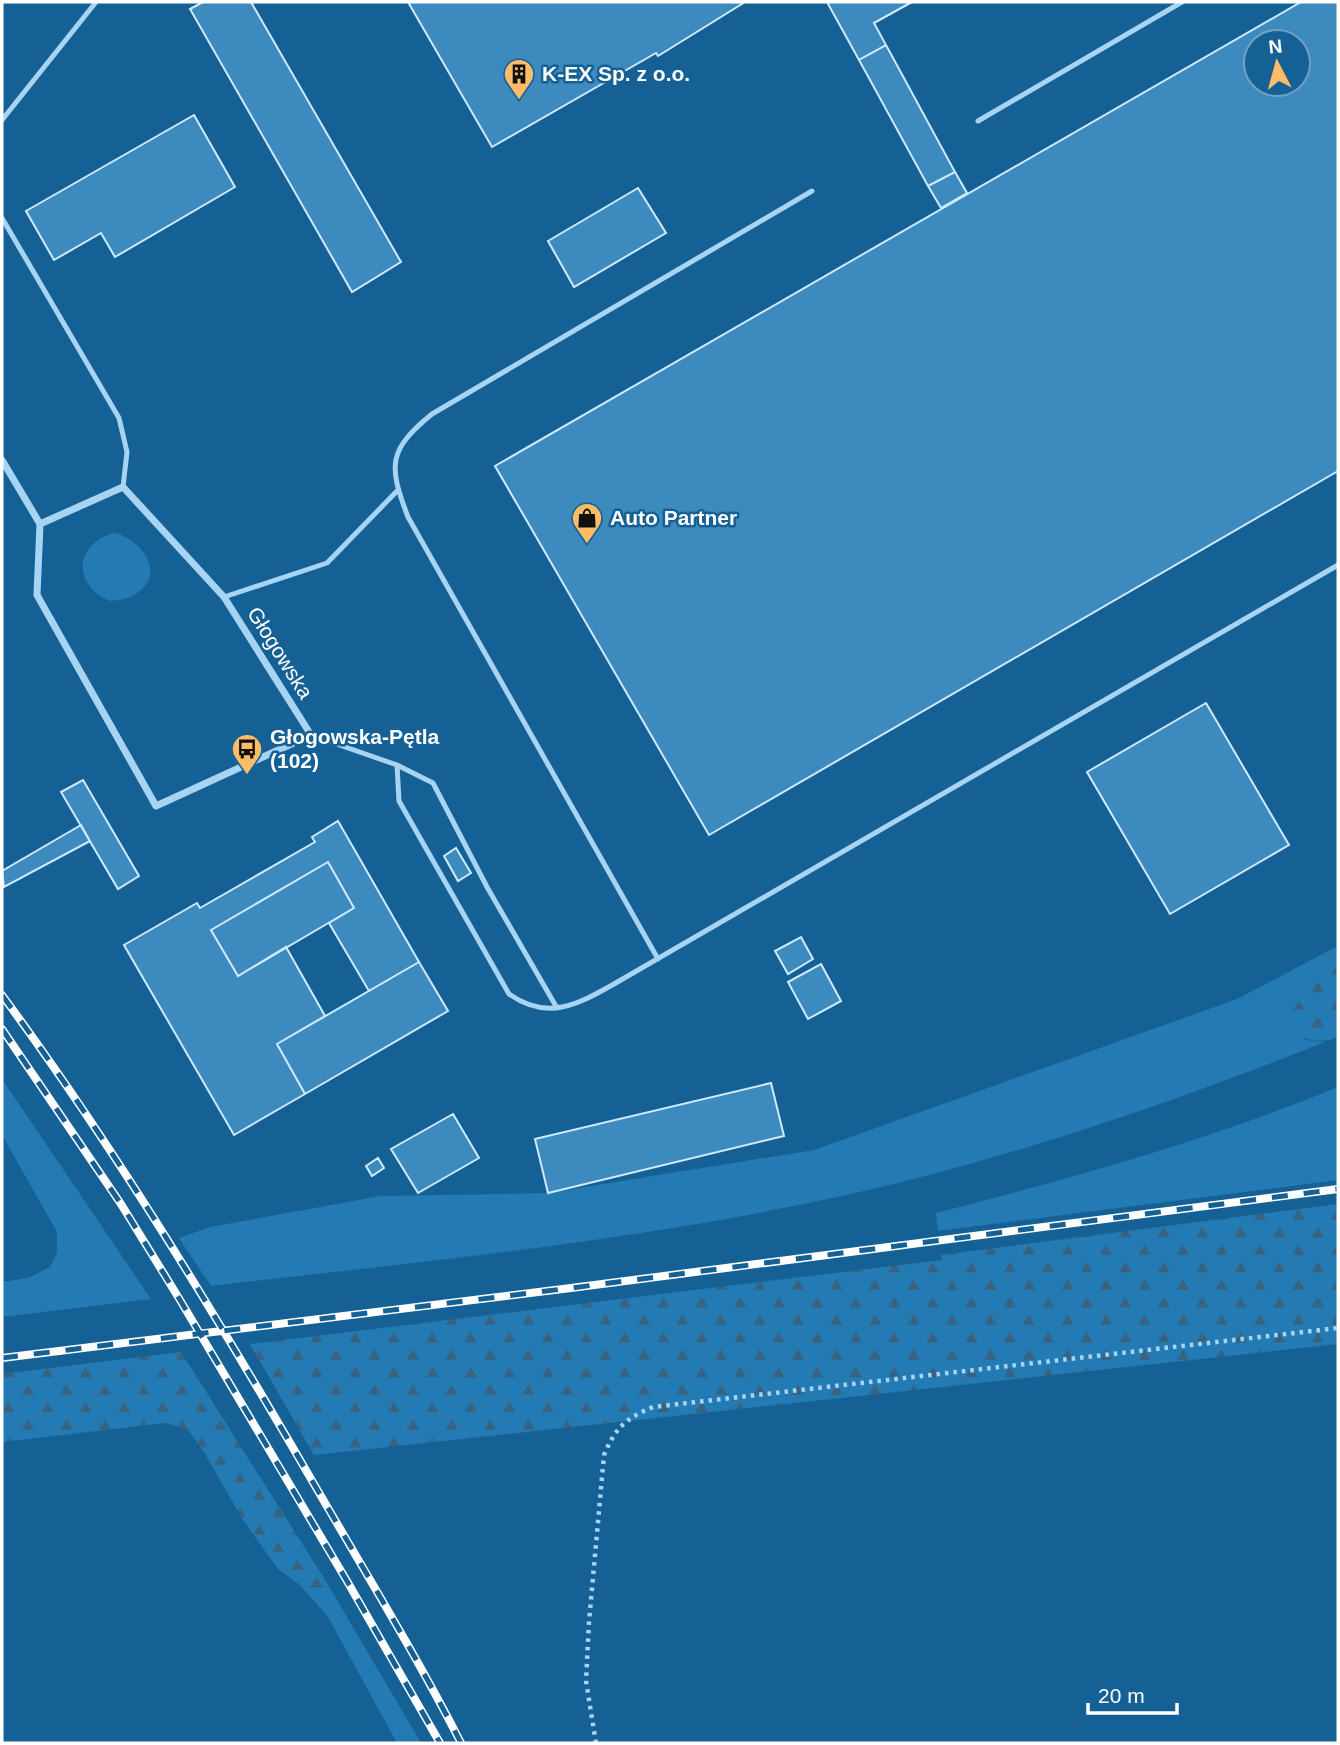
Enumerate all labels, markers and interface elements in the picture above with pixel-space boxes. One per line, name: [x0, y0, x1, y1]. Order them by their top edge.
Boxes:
north arrow: [1242, 28, 1312, 98]
text: N: [1267, 35, 1283, 58]
building icon: K-EX Sp. z o.o.: [502, 57, 536, 101]
place label: K-EX Sp. z o.o.: [542, 62, 690, 85]
shop icon: Auto Partner: [570, 501, 604, 545]
place label: Auto Partner: [610, 506, 737, 529]
street label: Głogowska: [243, 603, 318, 703]
place label: Głogowska-Pętla (102): [270, 725, 440, 772]
bus stop icon: Głogowska-Pętla (102): [230, 732, 264, 776]
scale bar: [1088, 1672, 1177, 1716]
text: 20 m: [1098, 1684, 1145, 1707]

